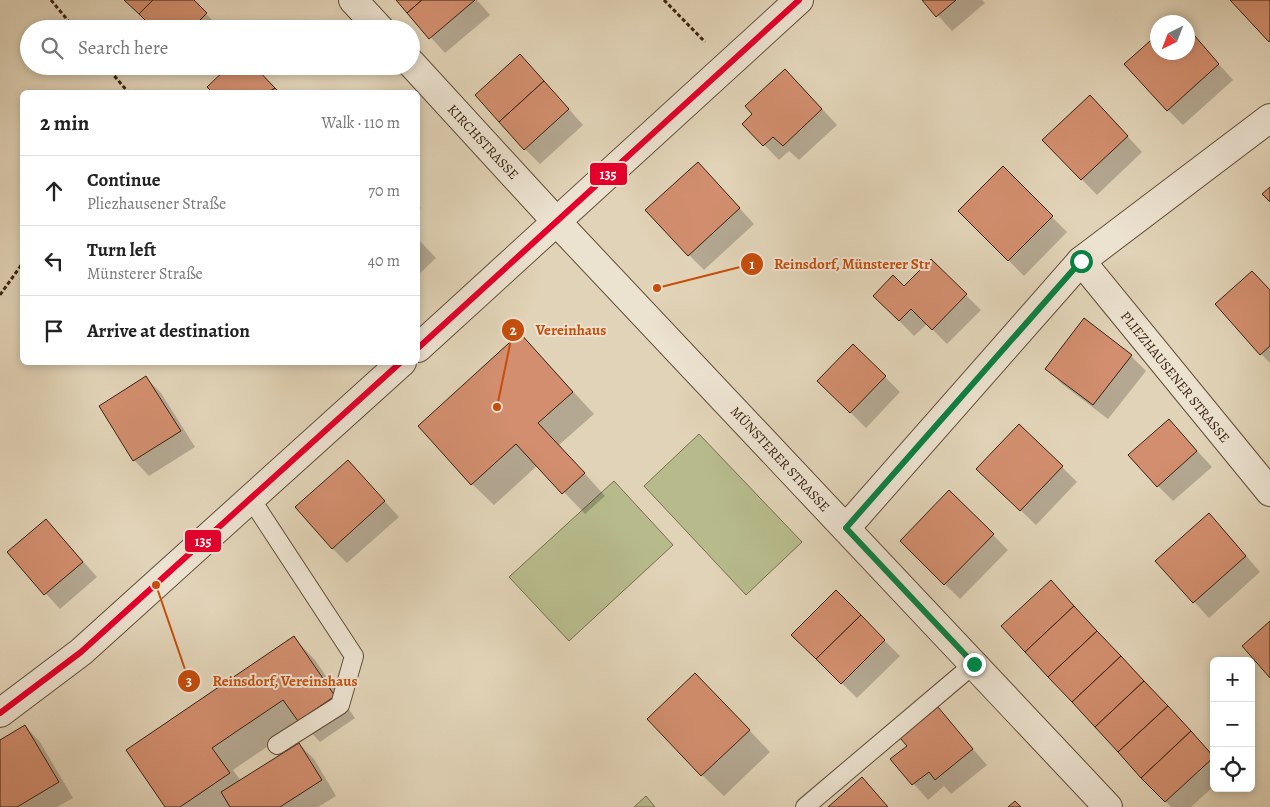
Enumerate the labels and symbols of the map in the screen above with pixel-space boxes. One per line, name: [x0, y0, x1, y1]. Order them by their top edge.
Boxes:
north arrow: [1150, 15, 1195, 60]
street label: KIRCHSTRASSE: [443, 100, 523, 184]
line badge: 135: [589, 162, 628, 186]
text: 135: [599, 165, 617, 184]
callout: Reinsdorf, Münsterer Str: [739, 249, 941, 279]
route start: [1070, 250, 1093, 273]
text: 1: [749, 254, 755, 274]
text: Reinsdorf, Münsterer Str: [774, 254, 930, 274]
street label: PLIEZHAUSENER STRASSE: [1116, 307, 1234, 447]
callout: Vereinhaus: [500, 315, 616, 345]
text: 2: [509, 320, 517, 340]
text: Vereinhaus: [535, 320, 606, 340]
street label: MÜNSTERER STRASSE: [726, 402, 834, 516]
line badge: 135: [184, 529, 222, 553]
text: 135: [194, 532, 212, 551]
route end: [963, 653, 986, 676]
callout: Reinsdorf, Vereinshaus: [177, 666, 367, 696]
text: 3: [186, 671, 192, 691]
text: Reinsdorf, Vereinshaus: [212, 671, 358, 691]

